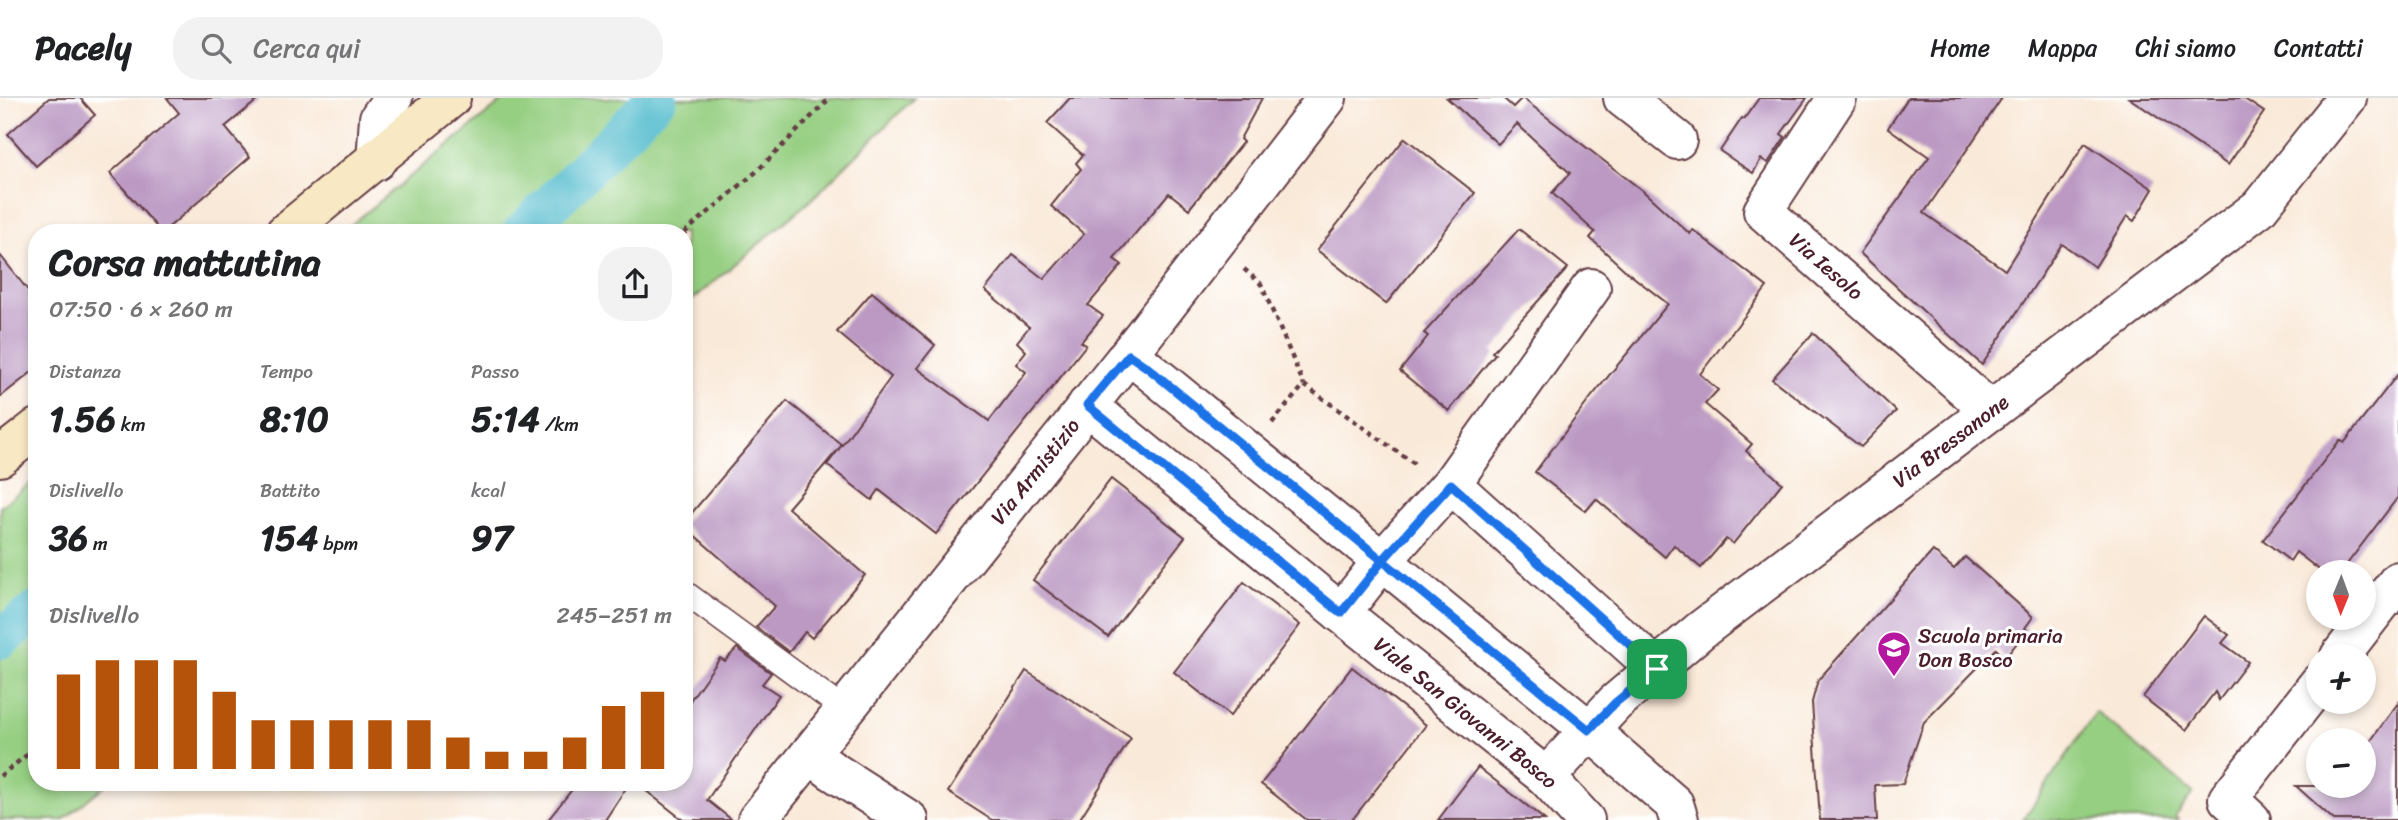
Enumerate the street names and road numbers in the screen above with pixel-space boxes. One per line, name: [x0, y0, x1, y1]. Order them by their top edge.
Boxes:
street label: Via Iesolo: [1780, 222, 1873, 310]
street label: Via Bressanone: [1884, 384, 2017, 498]
street label: Via Armistizio: [980, 409, 1090, 533]
street label: Viale San Giovanni Bosco: [1365, 627, 1568, 798]

